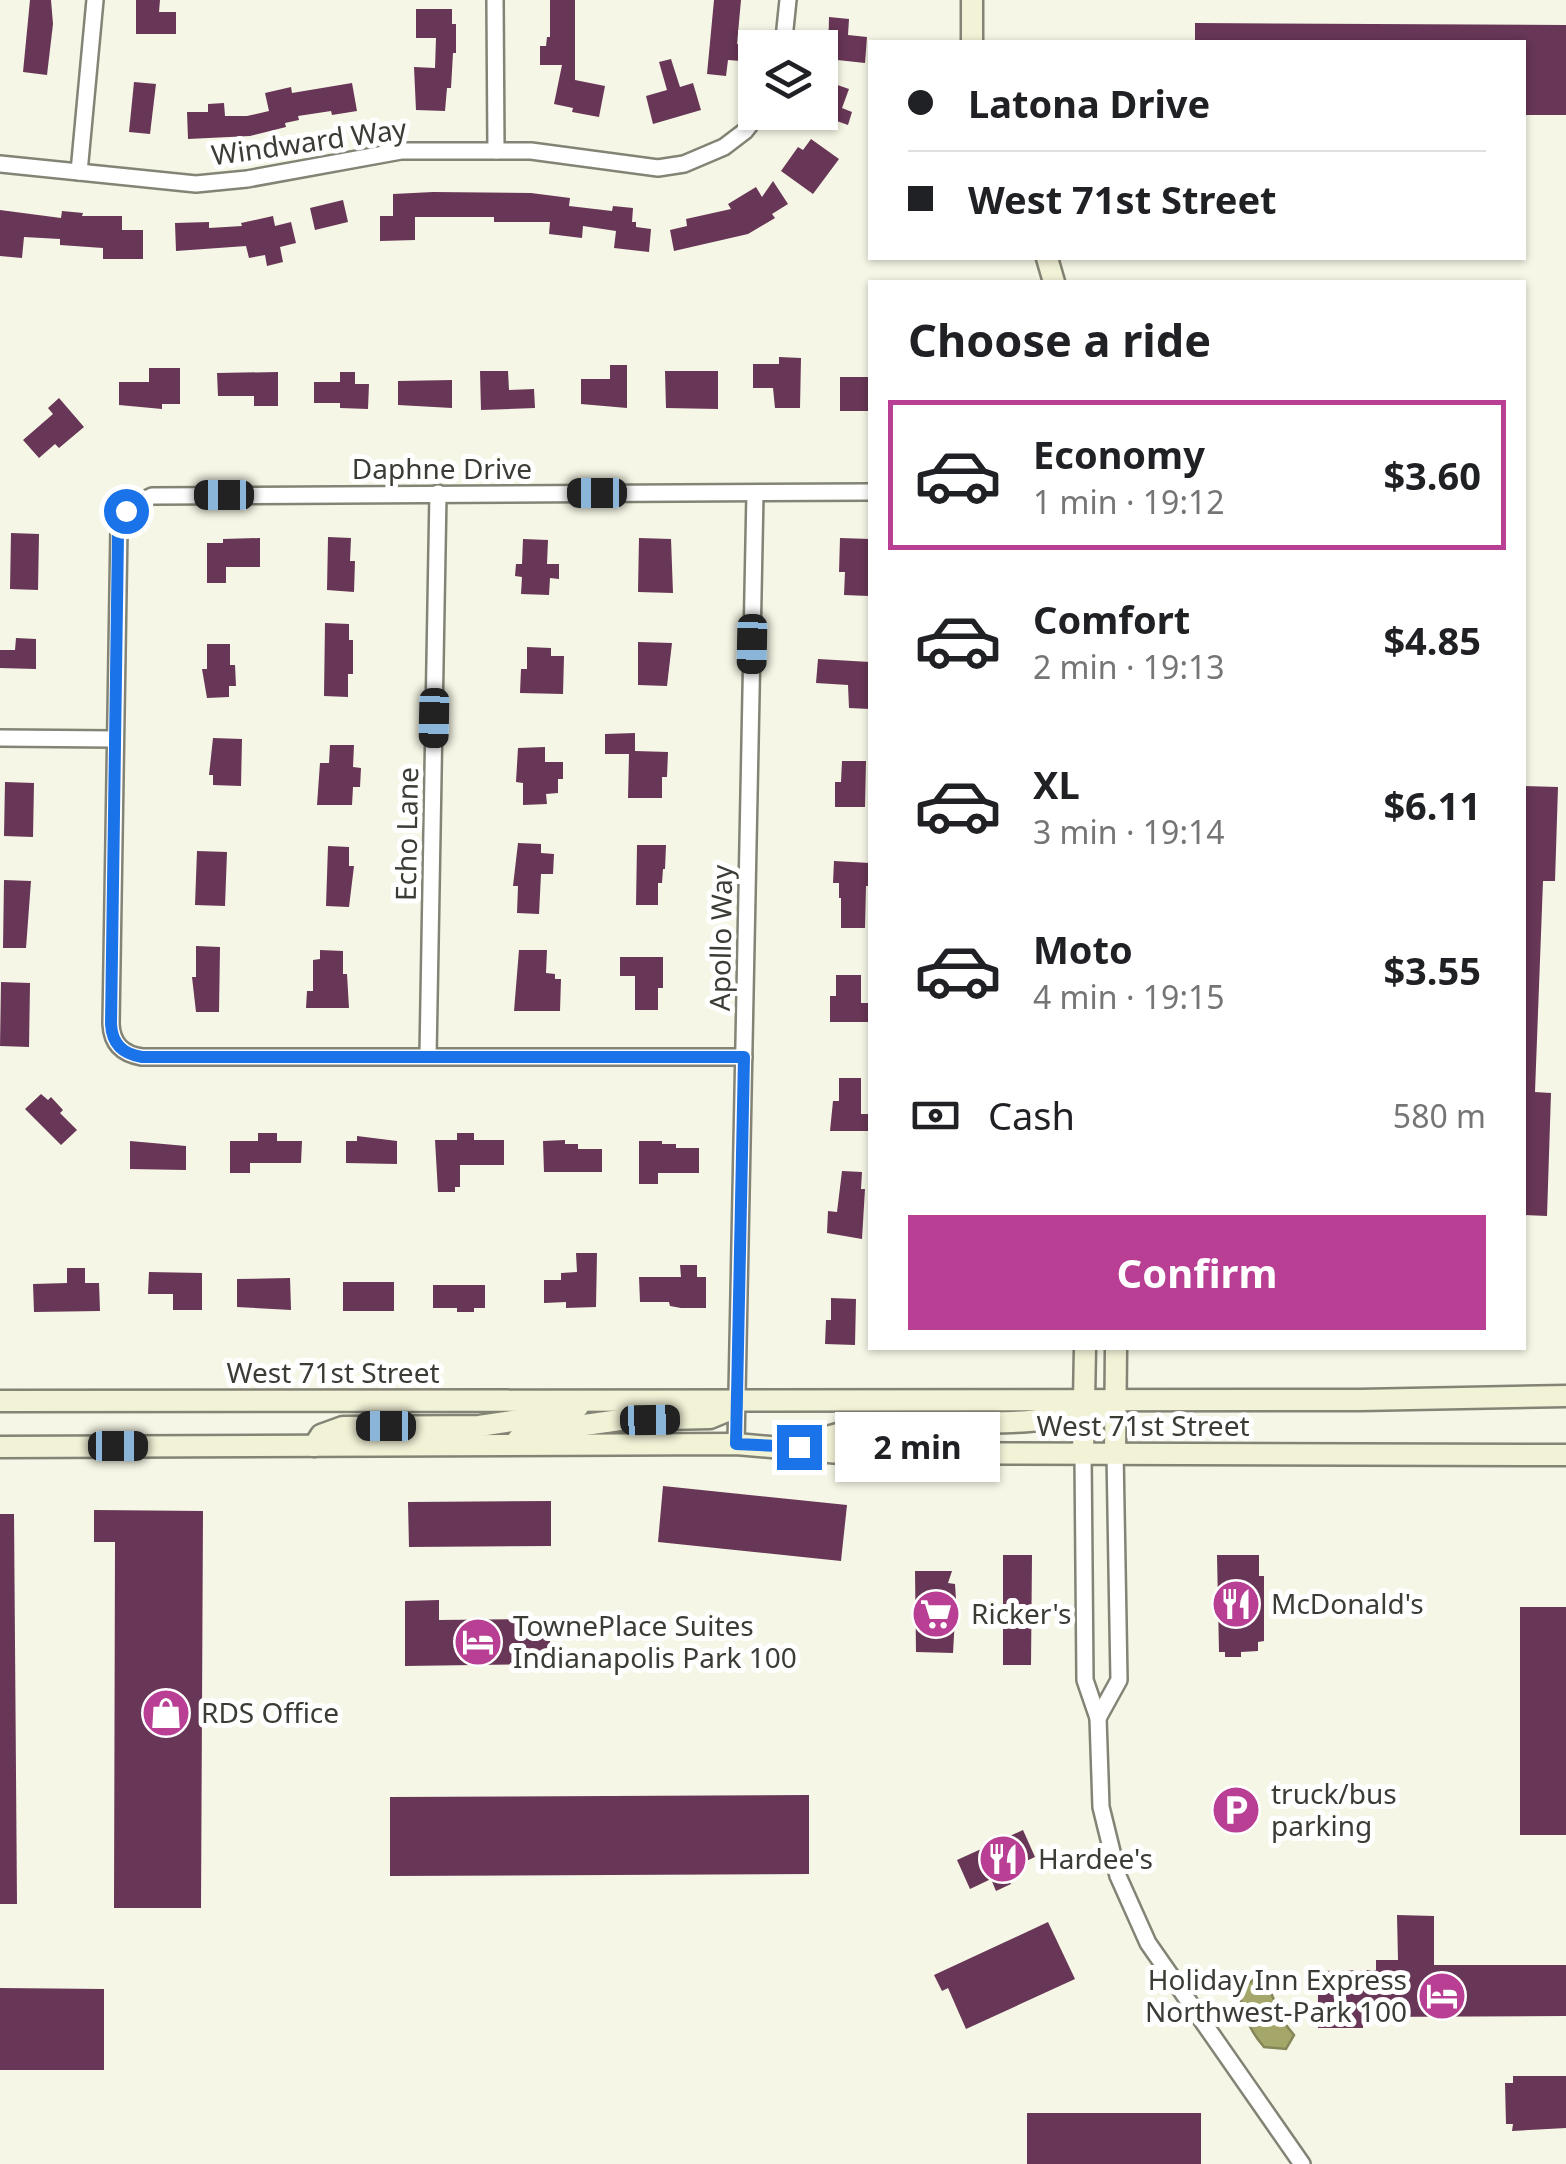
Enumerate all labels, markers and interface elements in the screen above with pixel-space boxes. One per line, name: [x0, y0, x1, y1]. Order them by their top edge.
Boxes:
map controls: [738, 30, 838, 130]
button: layers: [738, 30, 838, 130]
text: Latona Drive: [968, 77, 1210, 129]
street label: Windward Way: [209, 108, 409, 173]
text: West 71st Street: [968, 173, 1277, 225]
text: Choose a ride: [908, 309, 1211, 370]
text: Economy: [1033, 428, 1205, 480]
icon: car: [913, 430, 1003, 520]
street label: Daphne Drive: [352, 449, 532, 487]
text: $3.60: [1383, 449, 1481, 501]
car: [567, 478, 627, 508]
car: [194, 480, 254, 510]
text: 1 min · 19:12: [1033, 480, 1225, 523]
route start: [104, 489, 149, 534]
text: Comfort: [1033, 593, 1190, 645]
icon: car: [913, 595, 1003, 685]
car: [736, 614, 768, 674]
text: $4.85: [1383, 614, 1481, 666]
text: 2 min · 19:13: [1033, 645, 1225, 688]
car: [418, 688, 450, 748]
text: XL: [1033, 758, 1080, 810]
icon: car: [913, 760, 1003, 850]
street label: Echo Lane: [386, 767, 426, 901]
text: $6.11: [1383, 779, 1481, 831]
text: 3 min · 19:14: [1033, 810, 1225, 853]
street label: Apollo Way: [700, 864, 740, 1011]
text: Moto: [1033, 923, 1133, 975]
icon: car: [913, 925, 1003, 1015]
text: $3.55: [1383, 944, 1481, 996]
text: 4 min · 19:15: [1033, 975, 1225, 1018]
icon: cash: [908, 1088, 963, 1143]
text: Cash: [988, 1089, 1075, 1141]
text: 580 m: [1393, 1094, 1486, 1137]
button: Confirm: [908, 1215, 1486, 1330]
street label: West 71st Street: [226, 1353, 440, 1391]
car: [620, 1404, 680, 1436]
street label: West 71st Street: [1036, 1406, 1250, 1444]
car: [356, 1411, 416, 1441]
callout: 2 min: [834, 1412, 999, 1482]
route end: [777, 1425, 822, 1470]
text: 2 min: [873, 1425, 962, 1468]
car: [88, 1431, 148, 1461]
restaurant icon: McDonald's: [1210, 1578, 1262, 1630]
place label: McDonald's: [1271, 1584, 1424, 1622]
supermarket icon: Ricker's: [910, 1588, 962, 1640]
place label: Ricker's: [971, 1594, 1071, 1632]
place label: TownePlace Suites Indianapolis Park 100: [513, 1606, 797, 1676]
hotel icon: TownePlace Suites Indianapolis Park 100: [452, 1616, 504, 1668]
shop icon: RDS Office: [140, 1687, 192, 1739]
place label: RDS Office: [201, 1693, 339, 1731]
place label: truck/bus parking: [1271, 1774, 1397, 1844]
parking icon: truck/bus parking: [1210, 1784, 1262, 1836]
restaurant icon: Hardee's: [977, 1833, 1029, 1885]
place label: Hardee's: [1038, 1839, 1153, 1877]
place label: Holiday Inn Express Northwest-Park 100: [1145, 1960, 1407, 2030]
hotel icon: Holiday Inn Express Northwest-Park 100: [1416, 1970, 1468, 2022]

